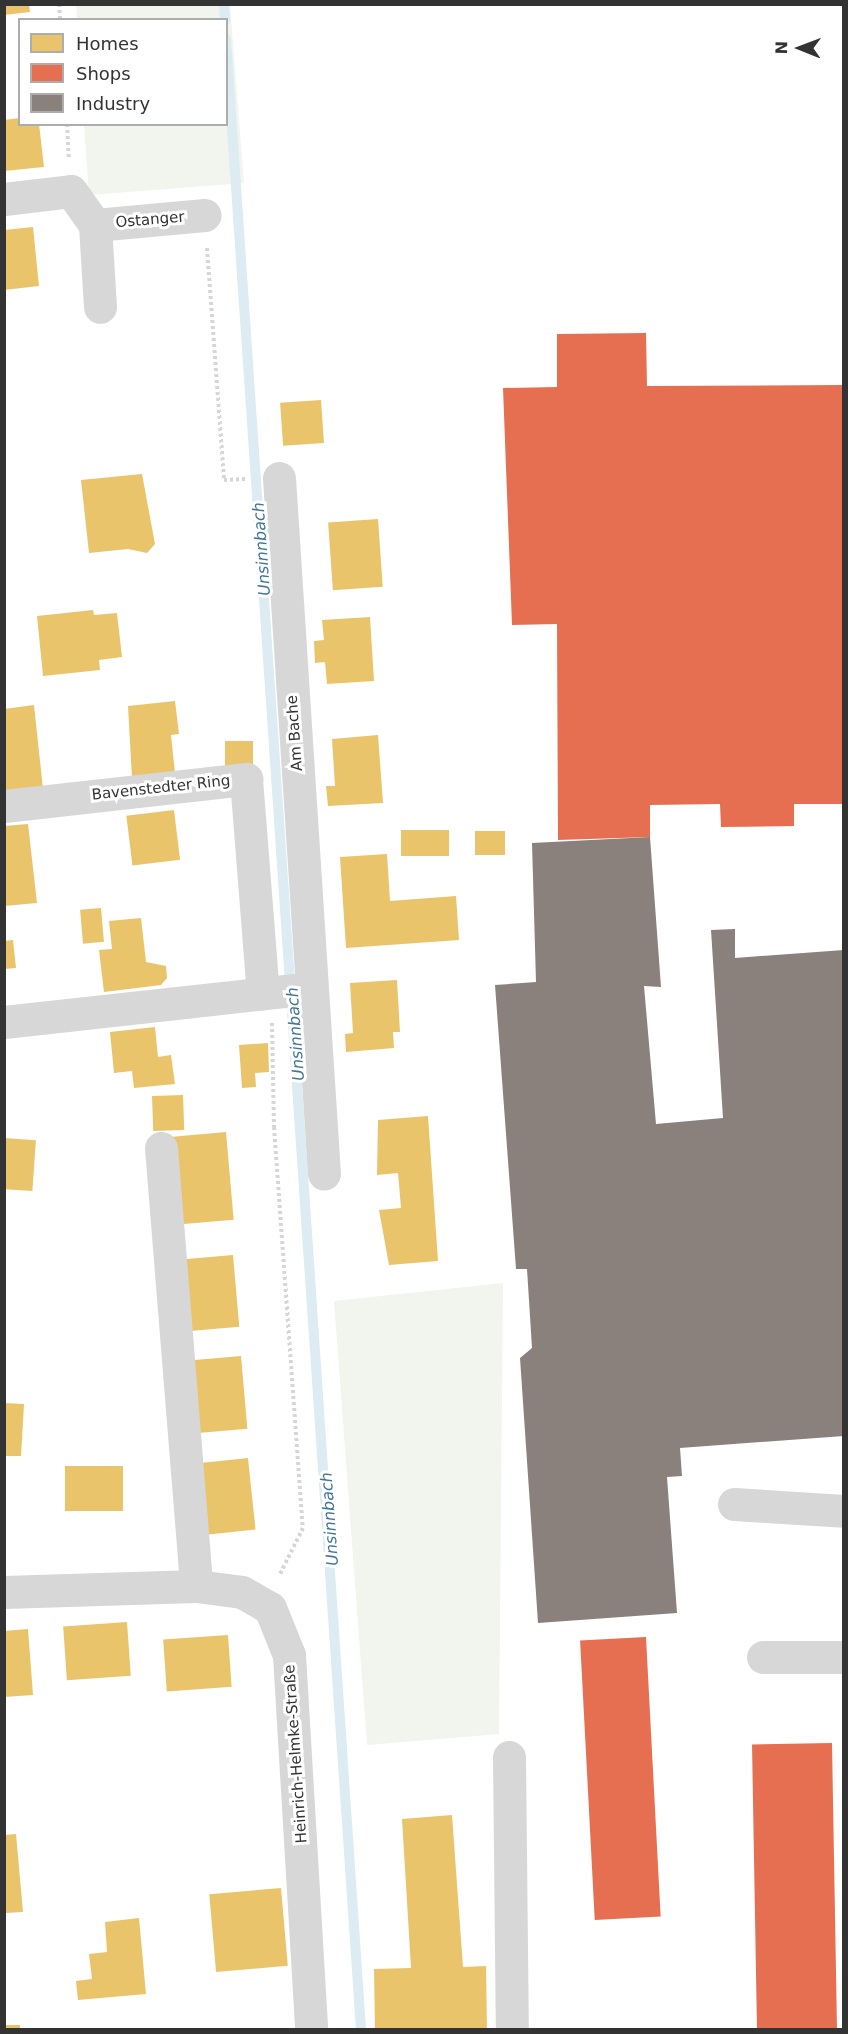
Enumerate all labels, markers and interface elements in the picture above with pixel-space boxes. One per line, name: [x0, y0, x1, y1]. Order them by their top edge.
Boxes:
legend: [18, 18, 228, 126]
north arrow: [770, 18, 830, 78]
text: Homes: [76, 33, 139, 54]
text: N: [772, 41, 791, 55]
text: Shops: [76, 63, 131, 84]
text: Industry: [76, 93, 150, 114]
street label: Ostanger: [115, 208, 185, 232]
water label: Unsinnbach: [249, 502, 275, 596]
street label: Am Bache: [283, 694, 307, 772]
street label: Bavenstedter Ring: [91, 772, 231, 804]
water label: Unsinnbach: [283, 987, 309, 1081]
water label: Unsinnbach: [317, 1472, 343, 1566]
street label: Heinrich-Helmke-Straße: [281, 1664, 311, 1844]

